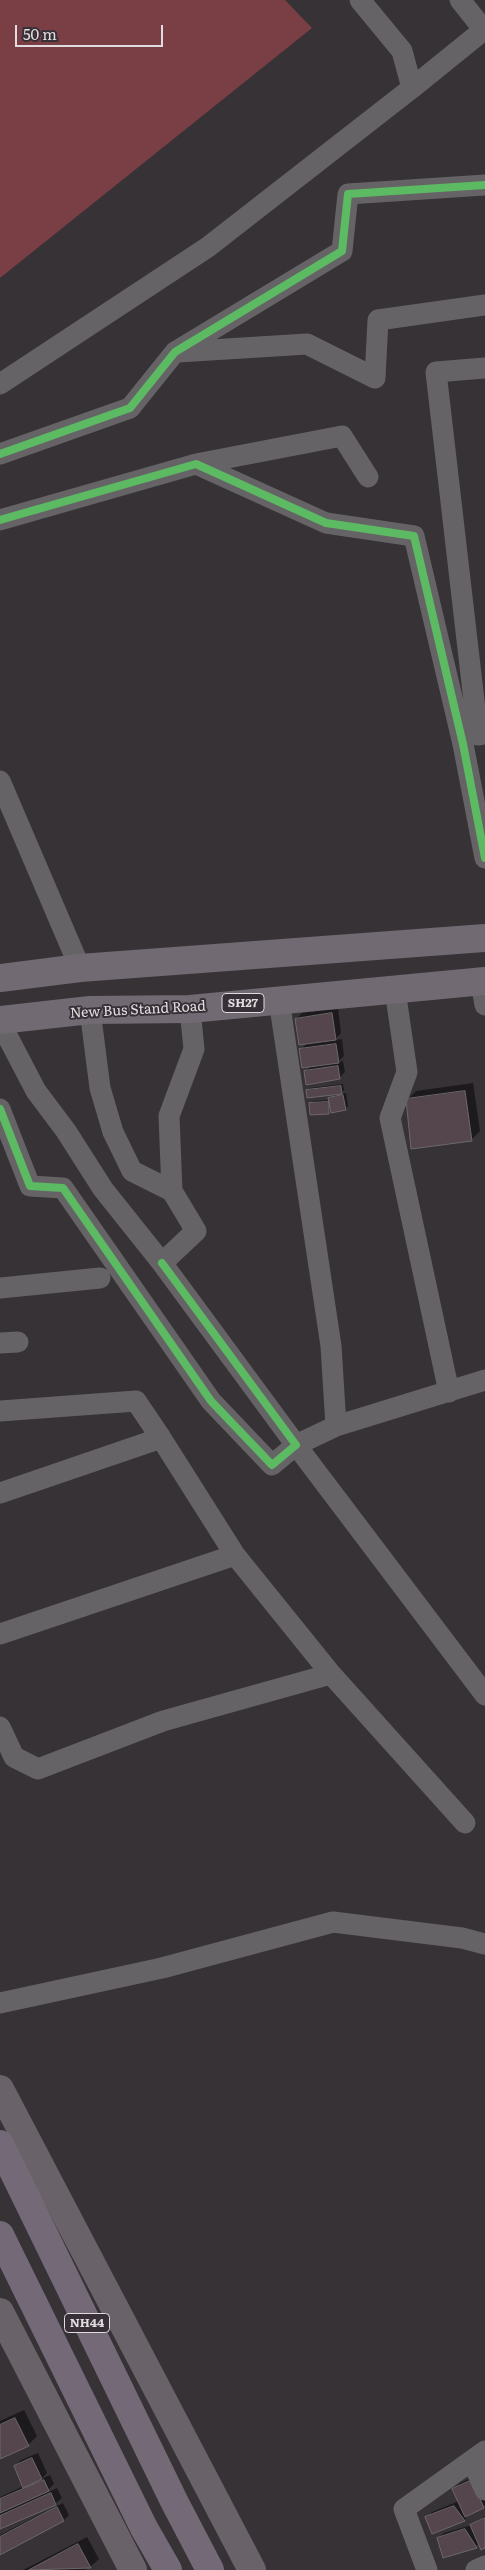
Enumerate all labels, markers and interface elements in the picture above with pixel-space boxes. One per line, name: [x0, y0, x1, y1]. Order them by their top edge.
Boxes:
scale bar: [18, 15, 165, 47]
text: 50 m: [23, 22, 57, 45]
road number: SH27: [222, 994, 264, 1012]
street label: New Bus Stand Road: [70, 998, 206, 1022]
road number: NH44: [64, 2314, 110, 2332]

